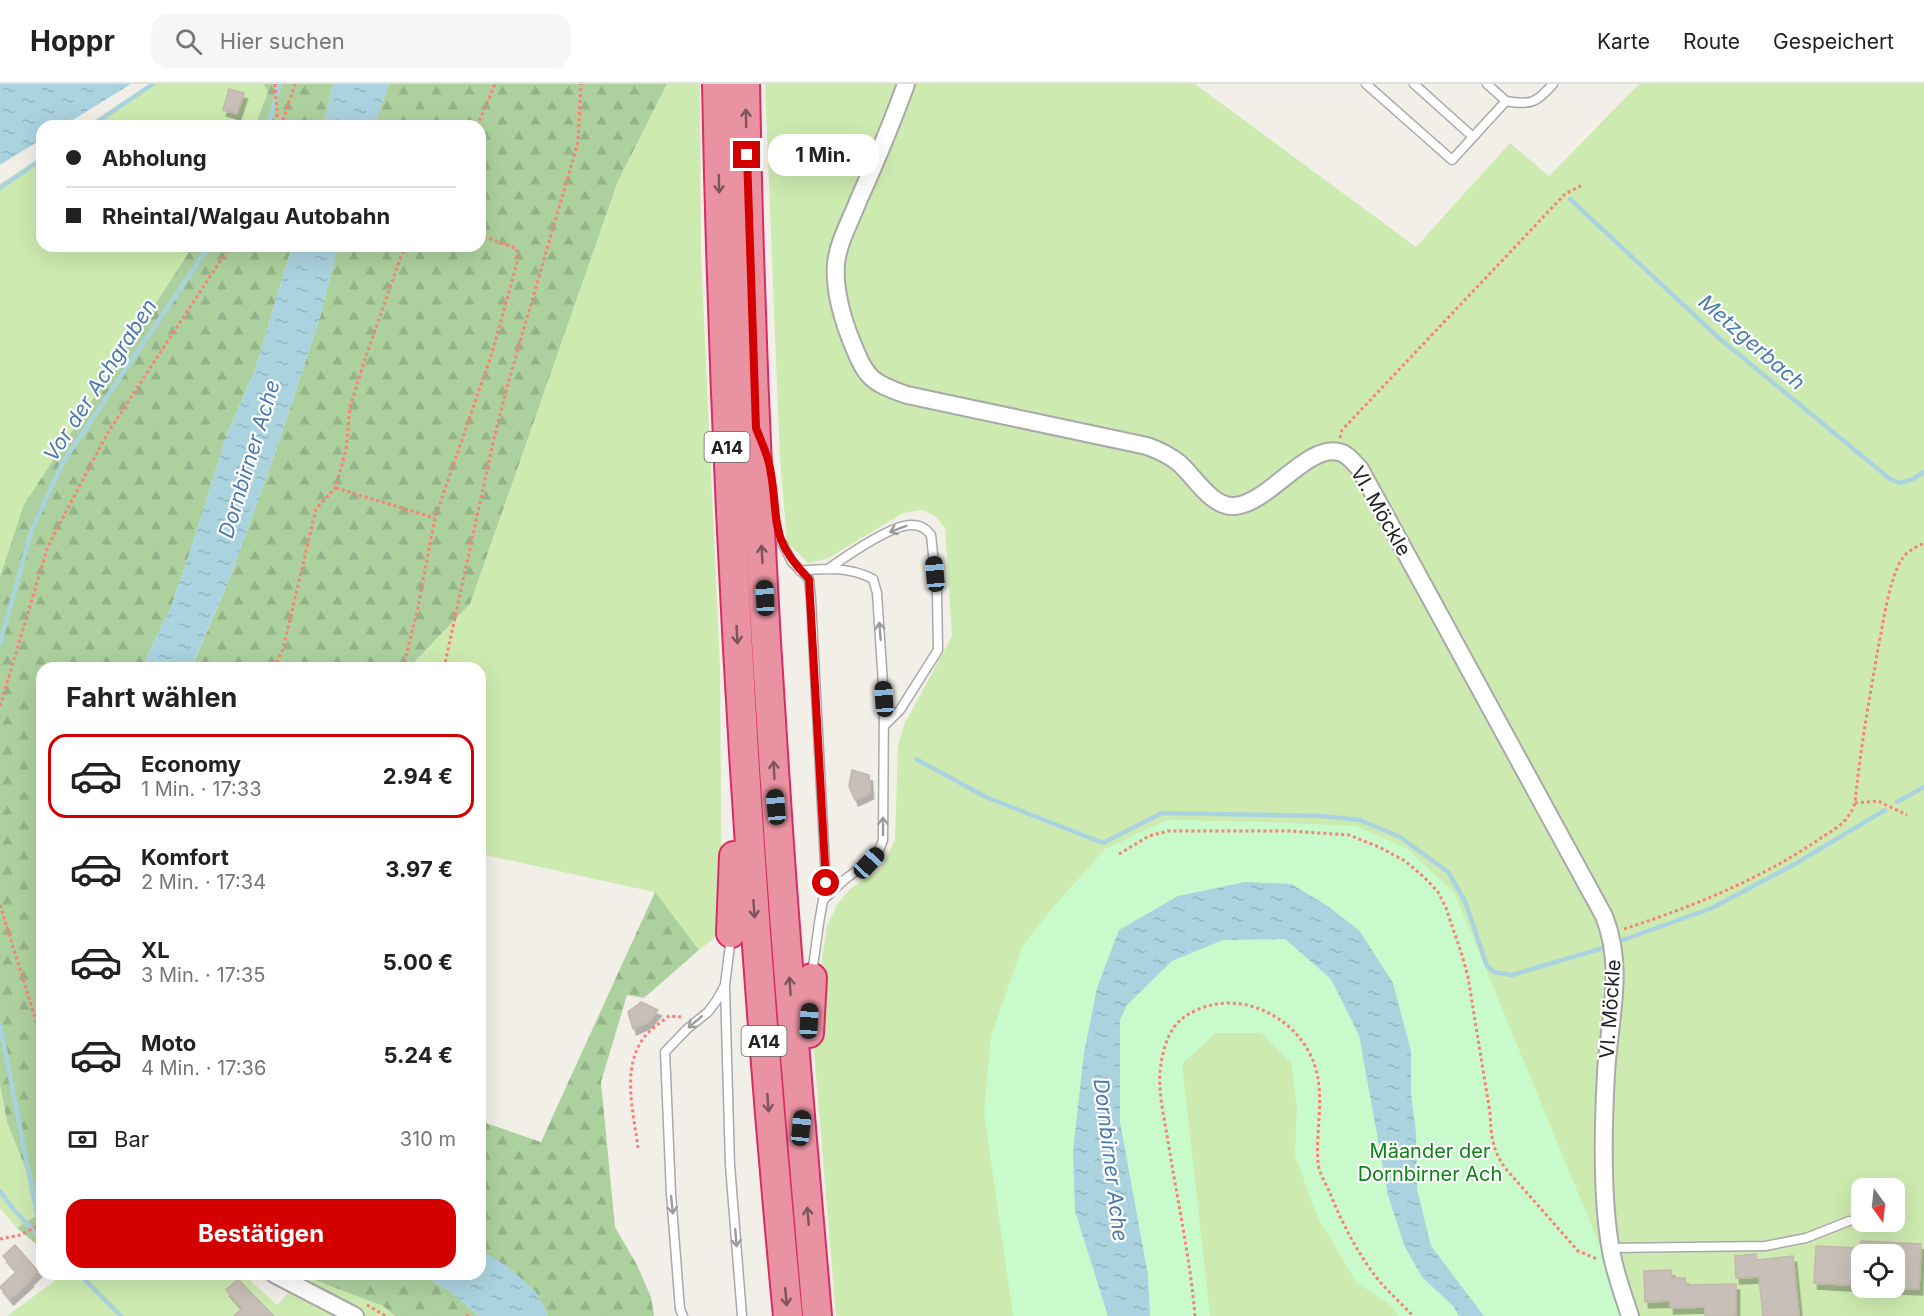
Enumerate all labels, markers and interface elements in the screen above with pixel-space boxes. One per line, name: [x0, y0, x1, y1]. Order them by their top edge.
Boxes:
search box: [151, 14, 571, 68]
text: Hoppr: [30, 24, 115, 58]
icon: search: [172, 25, 205, 58]
text: Hier suchen: [220, 28, 345, 54]
text: Karte: [1597, 29, 1650, 54]
text: Route: [1683, 29, 1740, 54]
text: Gespeichert: [1773, 29, 1894, 54]
one-way arrow: [740, 108, 752, 128]
callout: 1 Min.: [768, 134, 879, 176]
route end: [733, 141, 760, 168]
text: 1 Min.: [795, 143, 852, 167]
text: Abholung: [102, 145, 207, 171]
one-way arrow: [713, 174, 725, 194]
text: Rheintal/Walgau Autobahn: [102, 203, 390, 229]
water label: Metzgerbach: [1694, 289, 1810, 395]
water label: Vor der Achgraben: [38, 294, 162, 466]
water label: Dornbirner Ache: [213, 377, 285, 541]
road number: A14: [704, 432, 750, 462]
street label: VI. Möckle: [1346, 462, 1416, 560]
one-way arrow: [889, 524, 907, 535]
one-way arrow: [757, 545, 768, 565]
car: [924, 555, 946, 593]
car: [755, 580, 775, 616]
one-way arrow: [874, 621, 885, 641]
one-way arrow: [732, 624, 743, 644]
car: [874, 680, 894, 718]
text: Fahrt wählen: [66, 681, 237, 714]
icon: car: [69, 749, 123, 803]
text: Economy: [141, 751, 241, 777]
one-way arrow: [768, 761, 779, 781]
text: 2.94 €: [383, 763, 453, 789]
text: 1 Min. · 17:33: [141, 777, 262, 801]
car: [765, 788, 787, 826]
one-way arrow: [877, 816, 889, 836]
icon: car: [69, 842, 123, 896]
text: Komfort: [141, 844, 229, 870]
car: [850, 844, 888, 882]
text: 3.97 €: [385, 856, 453, 882]
route start: [812, 869, 839, 896]
text: 2 Min. · 17:34: [141, 870, 266, 894]
one-way arrow: [749, 898, 760, 918]
icon: car: [69, 935, 123, 989]
text: XL: [141, 937, 170, 963]
text: 5.00 €: [383, 949, 453, 975]
street label: VI. Möckle: [1595, 959, 1625, 1059]
text: 3 Min. · 17:35: [141, 963, 266, 987]
one-way arrow: [784, 976, 795, 996]
car: [799, 1003, 819, 1039]
one-way arrow: [687, 1016, 703, 1029]
road number: A14: [742, 1026, 786, 1056]
icon: car: [69, 1028, 123, 1082]
text: Moto: [141, 1030, 196, 1056]
text: 5.24 €: [383, 1042, 453, 1068]
text: 4 Min. · 17:36: [141, 1056, 266, 1080]
water label: Dornbirner Ache: [1089, 1077, 1133, 1243]
one-way arrow: [763, 1093, 774, 1113]
car: [790, 1109, 812, 1147]
icon: cash: [66, 1123, 99, 1156]
text: Bar: [114, 1126, 149, 1152]
text: 310 m: [400, 1127, 456, 1151]
park label: Mäander der Dornbirner Ach: [1358, 1139, 1502, 1186]
north arrow: [1851, 1178, 1905, 1232]
map controls: [1851, 1178, 1905, 1298]
one-way arrow: [667, 1194, 678, 1214]
button: Bestätigen: [66, 1199, 456, 1268]
one-way arrow: [803, 1206, 814, 1226]
one-way arrow: [731, 1228, 742, 1248]
button: locate: [1851, 1244, 1905, 1298]
one-way arrow: [781, 1287, 792, 1307]

